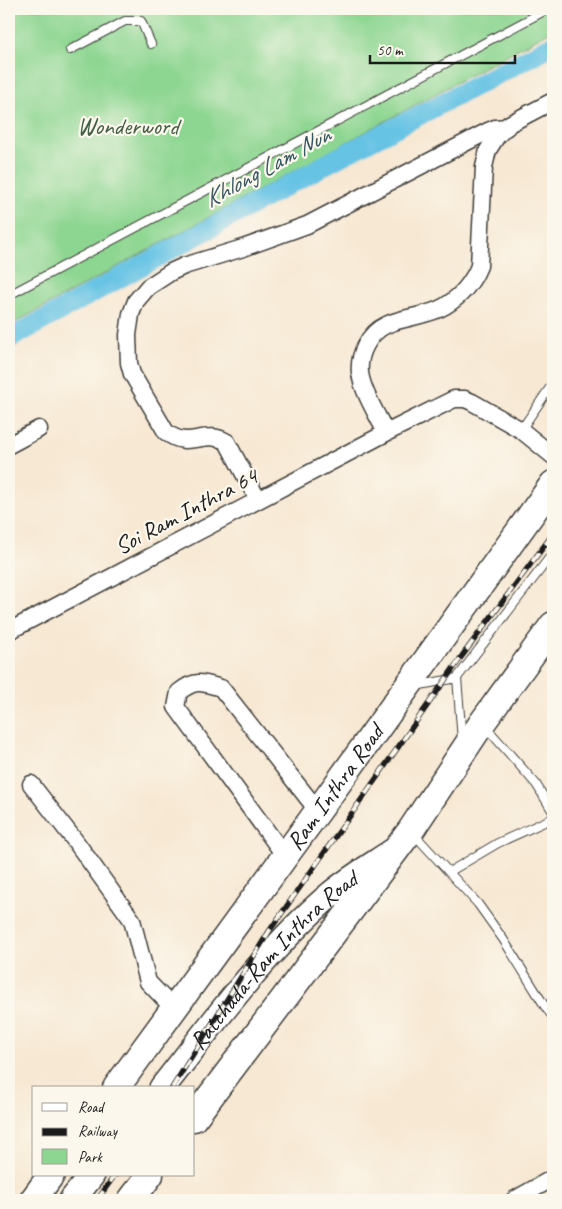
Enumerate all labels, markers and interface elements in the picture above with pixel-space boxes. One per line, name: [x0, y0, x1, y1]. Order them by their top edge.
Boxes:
scale bar: [370, 32, 514, 64]
text: 50 m: [377, 41, 404, 60]
park label: Wonderword: [77, 111, 182, 141]
water label: Khlong Lam Nun: [198, 118, 338, 215]
street label: Soi Ram Inthra 64: [110, 460, 264, 561]
street label: Ram Inthra Road: [280, 716, 392, 856]
street label: Ratchada-Ram Inthra Road: [183, 862, 366, 1056]
legend: [32, 1086, 195, 1176]
text: Road: [78, 1098, 105, 1117]
text: Railway: [78, 1122, 119, 1141]
text: Park: [78, 1148, 103, 1167]

